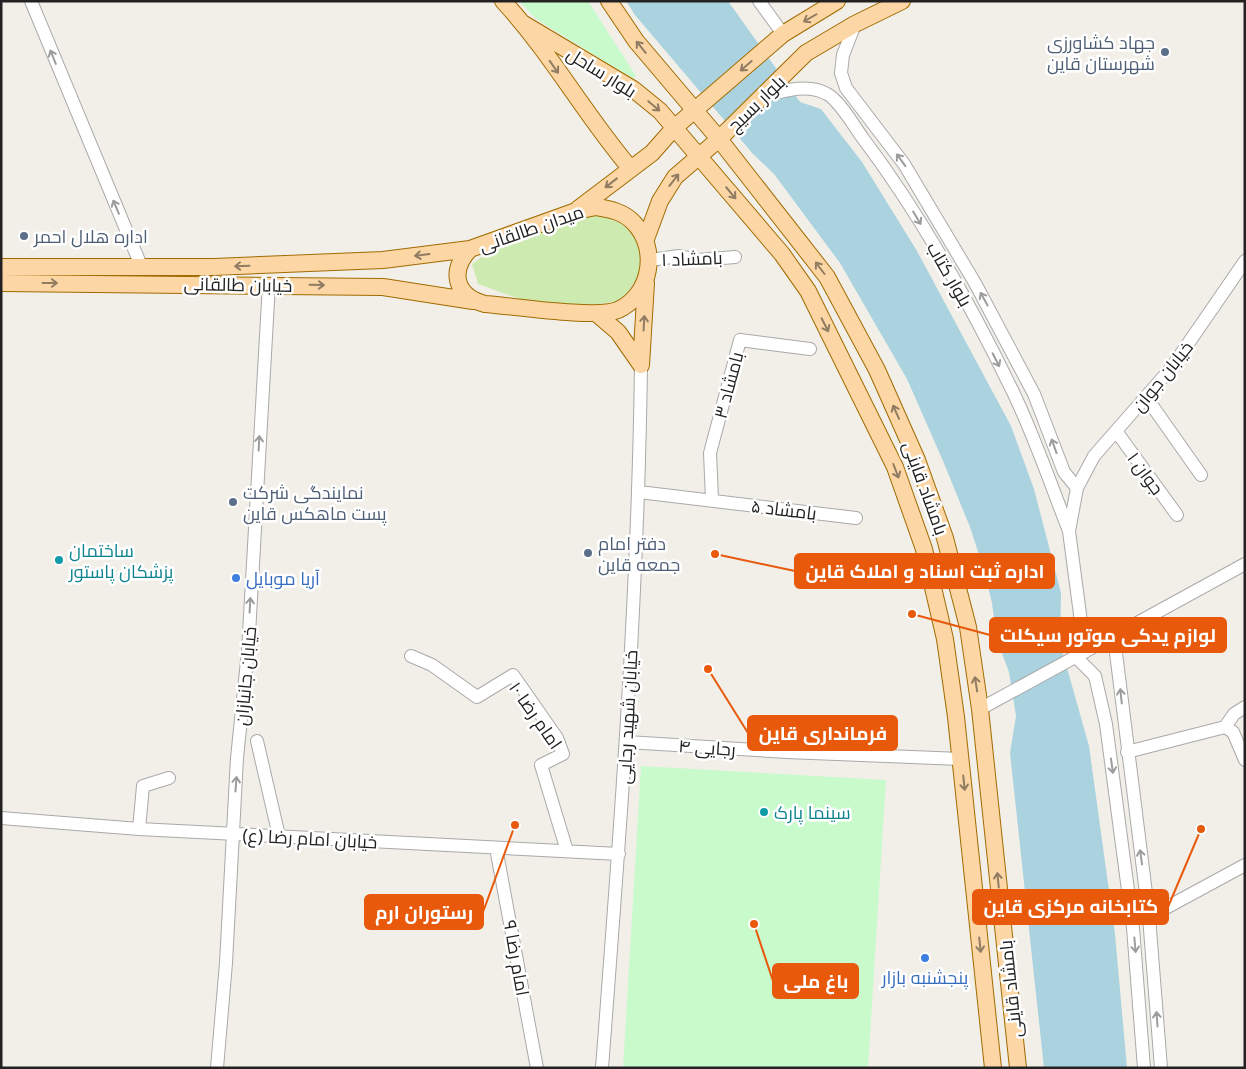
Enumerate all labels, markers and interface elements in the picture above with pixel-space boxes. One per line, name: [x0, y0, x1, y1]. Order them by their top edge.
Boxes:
one-way arrow: [804, 14, 818, 24]
place label: جهاد کشاورزی شهرستان قاین: [1047, 30, 1155, 75]
street label: بلوار ساحل: [563, 41, 641, 103]
one-way arrow: [635, 41, 646, 54]
marker: جهاد کشاورزی شهرستان قاین: [1159, 46, 1171, 58]
one-way arrow: [48, 50, 57, 65]
one-way arrow: [549, 60, 559, 74]
one-way arrow: [740, 60, 753, 72]
street label: بلوار بسیج: [722, 69, 791, 137]
one-way arrow: [647, 100, 660, 112]
one-way arrow: [896, 153, 906, 167]
one-way arrow: [669, 173, 679, 187]
one-way arrow: [605, 177, 618, 188]
one-way arrow: [725, 187, 736, 200]
street label: میدان طالقانی: [475, 199, 587, 257]
one-way arrow: [110, 200, 120, 215]
one-way arrow: [912, 211, 922, 225]
place label: اداره هلال احمر: [33, 224, 148, 248]
marker: اداره هلال احمر: [18, 230, 30, 242]
street label: بلوار کتاب: [922, 237, 978, 311]
street label: بامشاد ۱: [661, 245, 723, 271]
one-way arrow: [414, 250, 430, 260]
one-way arrow: [815, 261, 825, 275]
one-way arrow: [234, 262, 250, 271]
street label: خیابان طالقانی: [184, 271, 292, 297]
one-way arrow: [42, 278, 58, 288]
one-way arrow: [309, 281, 325, 290]
one-way arrow: [979, 293, 989, 307]
one-way arrow: [639, 315, 648, 331]
one-way arrow: [820, 318, 830, 333]
street label: خیابان جوان: [1126, 336, 1198, 416]
street label: بامشاد ۳: [708, 349, 748, 421]
one-way arrow: [991, 352, 1001, 367]
one-way arrow: [890, 405, 900, 420]
one-way arrow: [254, 435, 263, 451]
street label: بامشاد قاینی: [898, 438, 954, 538]
one-way arrow: [1049, 439, 1058, 454]
street label: جوان ۱: [1122, 447, 1170, 499]
one-way arrow: [892, 463, 901, 479]
place label: نمایندگی شرکت پست ماهکس قاین: [243, 480, 387, 526]
street label: بامشاد ۵: [750, 493, 818, 525]
marker: نمایندگی شرکت پست ماهکس قاین: [227, 496, 239, 508]
place label: دفتر امام جمعه قاین: [598, 531, 680, 576]
place label: ساختمان پزشکان پاستور: [68, 538, 174, 584]
marker: دفتر امام جمعه قاین: [582, 547, 594, 559]
marker: ساختمان پزشکان پاستور: [53, 554, 65, 566]
callout: اداره ثبت اسناد و املاک قاین: [795, 554, 1054, 588]
text: اداره ثبت اسناد و املاک قاین: [806, 558, 1044, 584]
place label: آریا موبایل: [246, 566, 320, 590]
marker: آریا موبایل: [230, 572, 242, 584]
one-way arrow: [245, 597, 255, 614]
callout: لوازم یدکی موتور سیکلت: [990, 618, 1226, 652]
text: لوازم یدکی موتور سیکلت: [1000, 622, 1216, 649]
street label: خیابان جانبازان: [229, 625, 261, 727]
street label: خیابان شهید رجایی: [611, 649, 643, 785]
street label: امام رضا ۱۰: [503, 676, 568, 754]
one-way arrow: [971, 676, 981, 692]
one-way arrow: [1116, 689, 1126, 705]
callout: فرمانداری قاین: [748, 716, 897, 750]
text: فرمانداری قاین: [759, 720, 887, 746]
street label: رجایی ۴: [678, 733, 736, 761]
one-way arrow: [1107, 758, 1117, 774]
one-way arrow: [959, 775, 968, 791]
one-way arrow: [231, 777, 240, 793]
place label: سینما پارک: [774, 800, 851, 825]
marker: سینما پارک: [758, 806, 770, 818]
street label: خیابان امام رضا (ع): [242, 822, 378, 855]
one-way arrow: [1136, 850, 1146, 866]
one-way arrow: [993, 872, 1003, 888]
callout: کتابخانه مرکزی قاین: [973, 890, 1168, 924]
text: کتابخانه مرکزی قاین: [984, 893, 1158, 919]
callout: رستوران ارم: [365, 895, 483, 929]
text: رستوران ارم: [375, 899, 473, 926]
street label: امام رضا ۹: [498, 918, 535, 998]
one-way arrow: [975, 936, 985, 952]
one-way arrow: [1130, 936, 1139, 952]
street label: بامشاد قاینی: [993, 939, 1027, 1039]
marker: پنجشنبه بازار: [919, 952, 931, 964]
callout: باغ ملی: [773, 964, 858, 998]
place label: پنجشنبه بازار: [881, 965, 968, 990]
text: باغ ملی: [783, 968, 849, 995]
one-way arrow: [1153, 1011, 1162, 1027]

